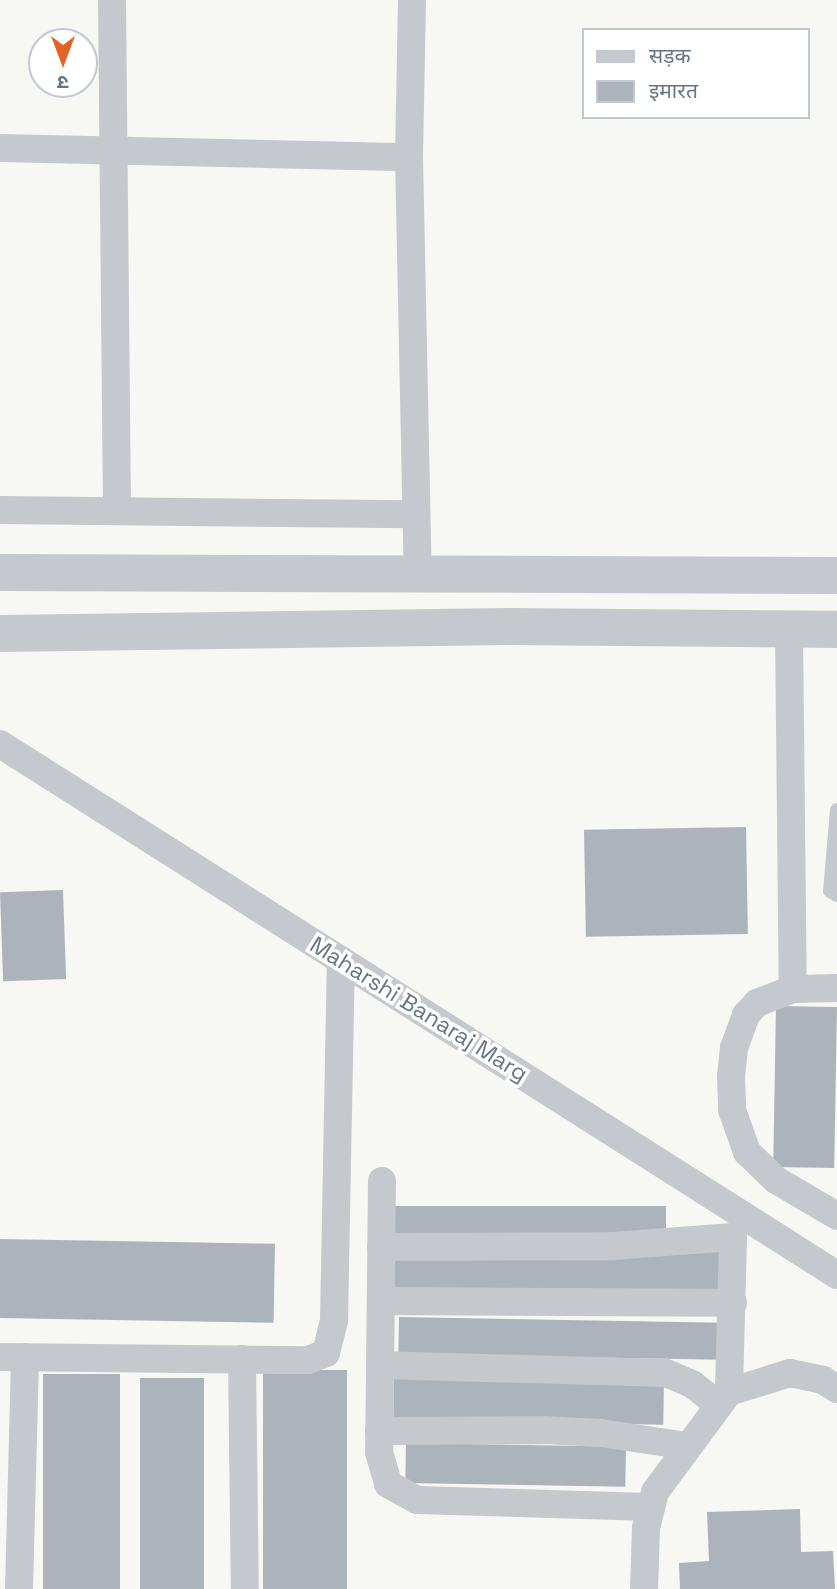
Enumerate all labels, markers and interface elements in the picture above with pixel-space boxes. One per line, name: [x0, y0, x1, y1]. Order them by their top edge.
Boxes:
north arrow: [28, 28, 98, 98]
legend: [582, 28, 809, 119]
text: सड़क: [649, 42, 691, 69]
text: उ: [57, 70, 69, 95]
text: इमारत: [649, 77, 698, 104]
street label: Maharshi Banaraj Marg: [305, 931, 533, 1087]

